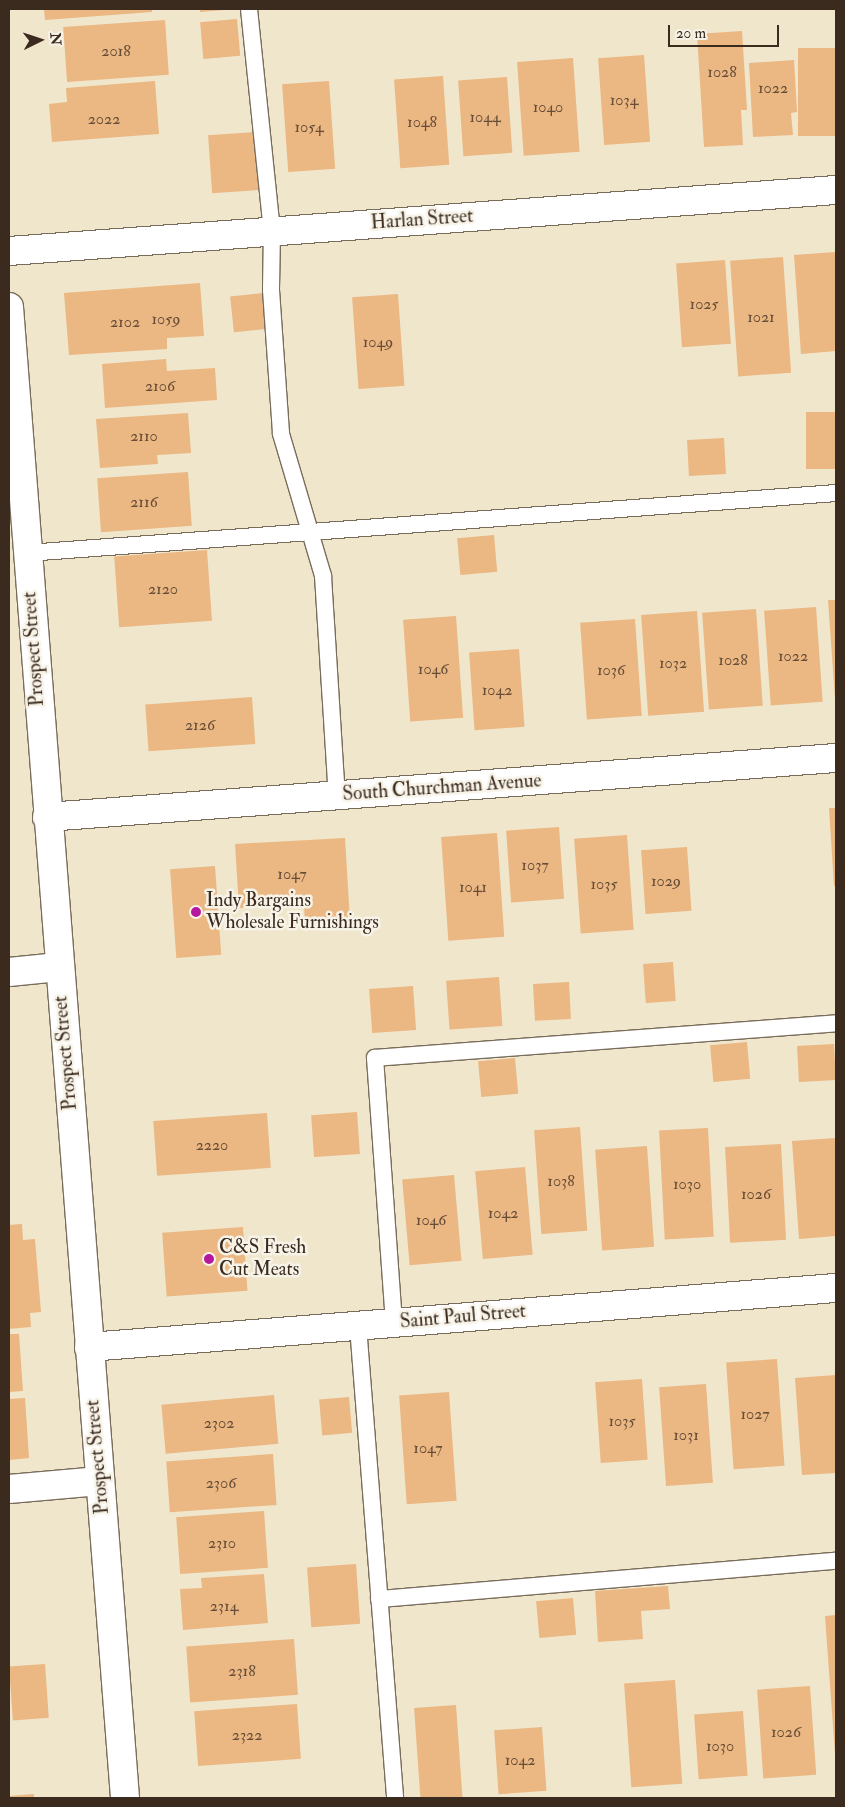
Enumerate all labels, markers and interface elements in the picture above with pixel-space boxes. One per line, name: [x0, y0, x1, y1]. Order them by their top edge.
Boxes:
north arrow: [15, 15, 65, 65]
scale bar: [670, 15, 781, 47]
text: 20 m: [676, 24, 706, 43]
text: N: [47, 32, 64, 46]
house number: 2018: [101, 41, 131, 61]
house number: 1028: [707, 62, 737, 82]
house number: 1022: [758, 78, 788, 98]
house number: 1034: [610, 90, 638, 110]
house number: 1040: [533, 97, 563, 117]
house number: 1044: [469, 107, 501, 127]
house number: 2022: [88, 109, 120, 129]
house number: 1048: [407, 112, 437, 132]
house number: 1054: [294, 117, 324, 137]
street label: Harlan Street: [370, 205, 474, 235]
house number: 1025: [690, 294, 718, 314]
house number: 1021: [747, 307, 775, 327]
house number: 1059: [151, 309, 181, 329]
house number: 2102: [110, 312, 140, 332]
house number: 1049: [363, 332, 393, 352]
house number: 2106: [145, 376, 175, 396]
house number: 2110: [130, 426, 158, 446]
house number: 2116: [130, 492, 158, 512]
house number: 2120: [148, 579, 178, 599]
street label: Prospect Street: [19, 591, 49, 707]
house number: 1022: [778, 646, 808, 666]
house number: 1028: [718, 650, 748, 670]
house number: 1032: [659, 653, 687, 673]
house number: 1046: [418, 659, 448, 679]
house number: 1036: [597, 660, 625, 680]
house number: 1042: [482, 680, 512, 700]
house number: 2126: [185, 715, 215, 735]
street label: South Churchman Avenue: [342, 770, 542, 806]
house number: 1037: [521, 855, 549, 875]
house number: 1047: [277, 864, 307, 884]
house number: 1029: [651, 871, 681, 891]
house number: 1035: [591, 874, 617, 894]
house number: 1041: [459, 877, 487, 897]
place label: Indy Bargains Wholesale Furnishings: [206, 890, 379, 934]
marker: Indy Bargains Wholesale Furnishings: [190, 906, 202, 918]
street label: Prospect Street: [50, 995, 82, 1111]
house number: 2220: [196, 1135, 228, 1155]
house number: 1038: [547, 1171, 575, 1191]
house number: 1030: [673, 1174, 701, 1194]
house number: 1026: [741, 1184, 771, 1204]
house number: 1042: [488, 1203, 518, 1223]
house number: 1046: [416, 1210, 446, 1230]
place label: C&S Fresh Cut Meats: [219, 1237, 306, 1281]
marker: C&S Fresh Cut Meats: [203, 1253, 215, 1265]
street label: Saint Paul Street: [399, 1300, 527, 1334]
street label: Prospect Street: [82, 1399, 114, 1515]
house number: 1027: [740, 1404, 770, 1424]
house number: 1035: [609, 1411, 635, 1431]
house number: 2302: [204, 1413, 234, 1433]
house number: 1031: [673, 1425, 699, 1445]
house number: 1047: [413, 1438, 443, 1458]
house number: 2306: [206, 1473, 236, 1493]
house number: 2310: [208, 1533, 236, 1553]
house number: 2314: [210, 1596, 238, 1616]
house number: 2318: [228, 1661, 256, 1681]
house number: 1026: [771, 1722, 801, 1742]
house number: 2322: [232, 1725, 262, 1745]
house number: 1030: [706, 1736, 734, 1756]
house number: 1042: [505, 1750, 535, 1770]

